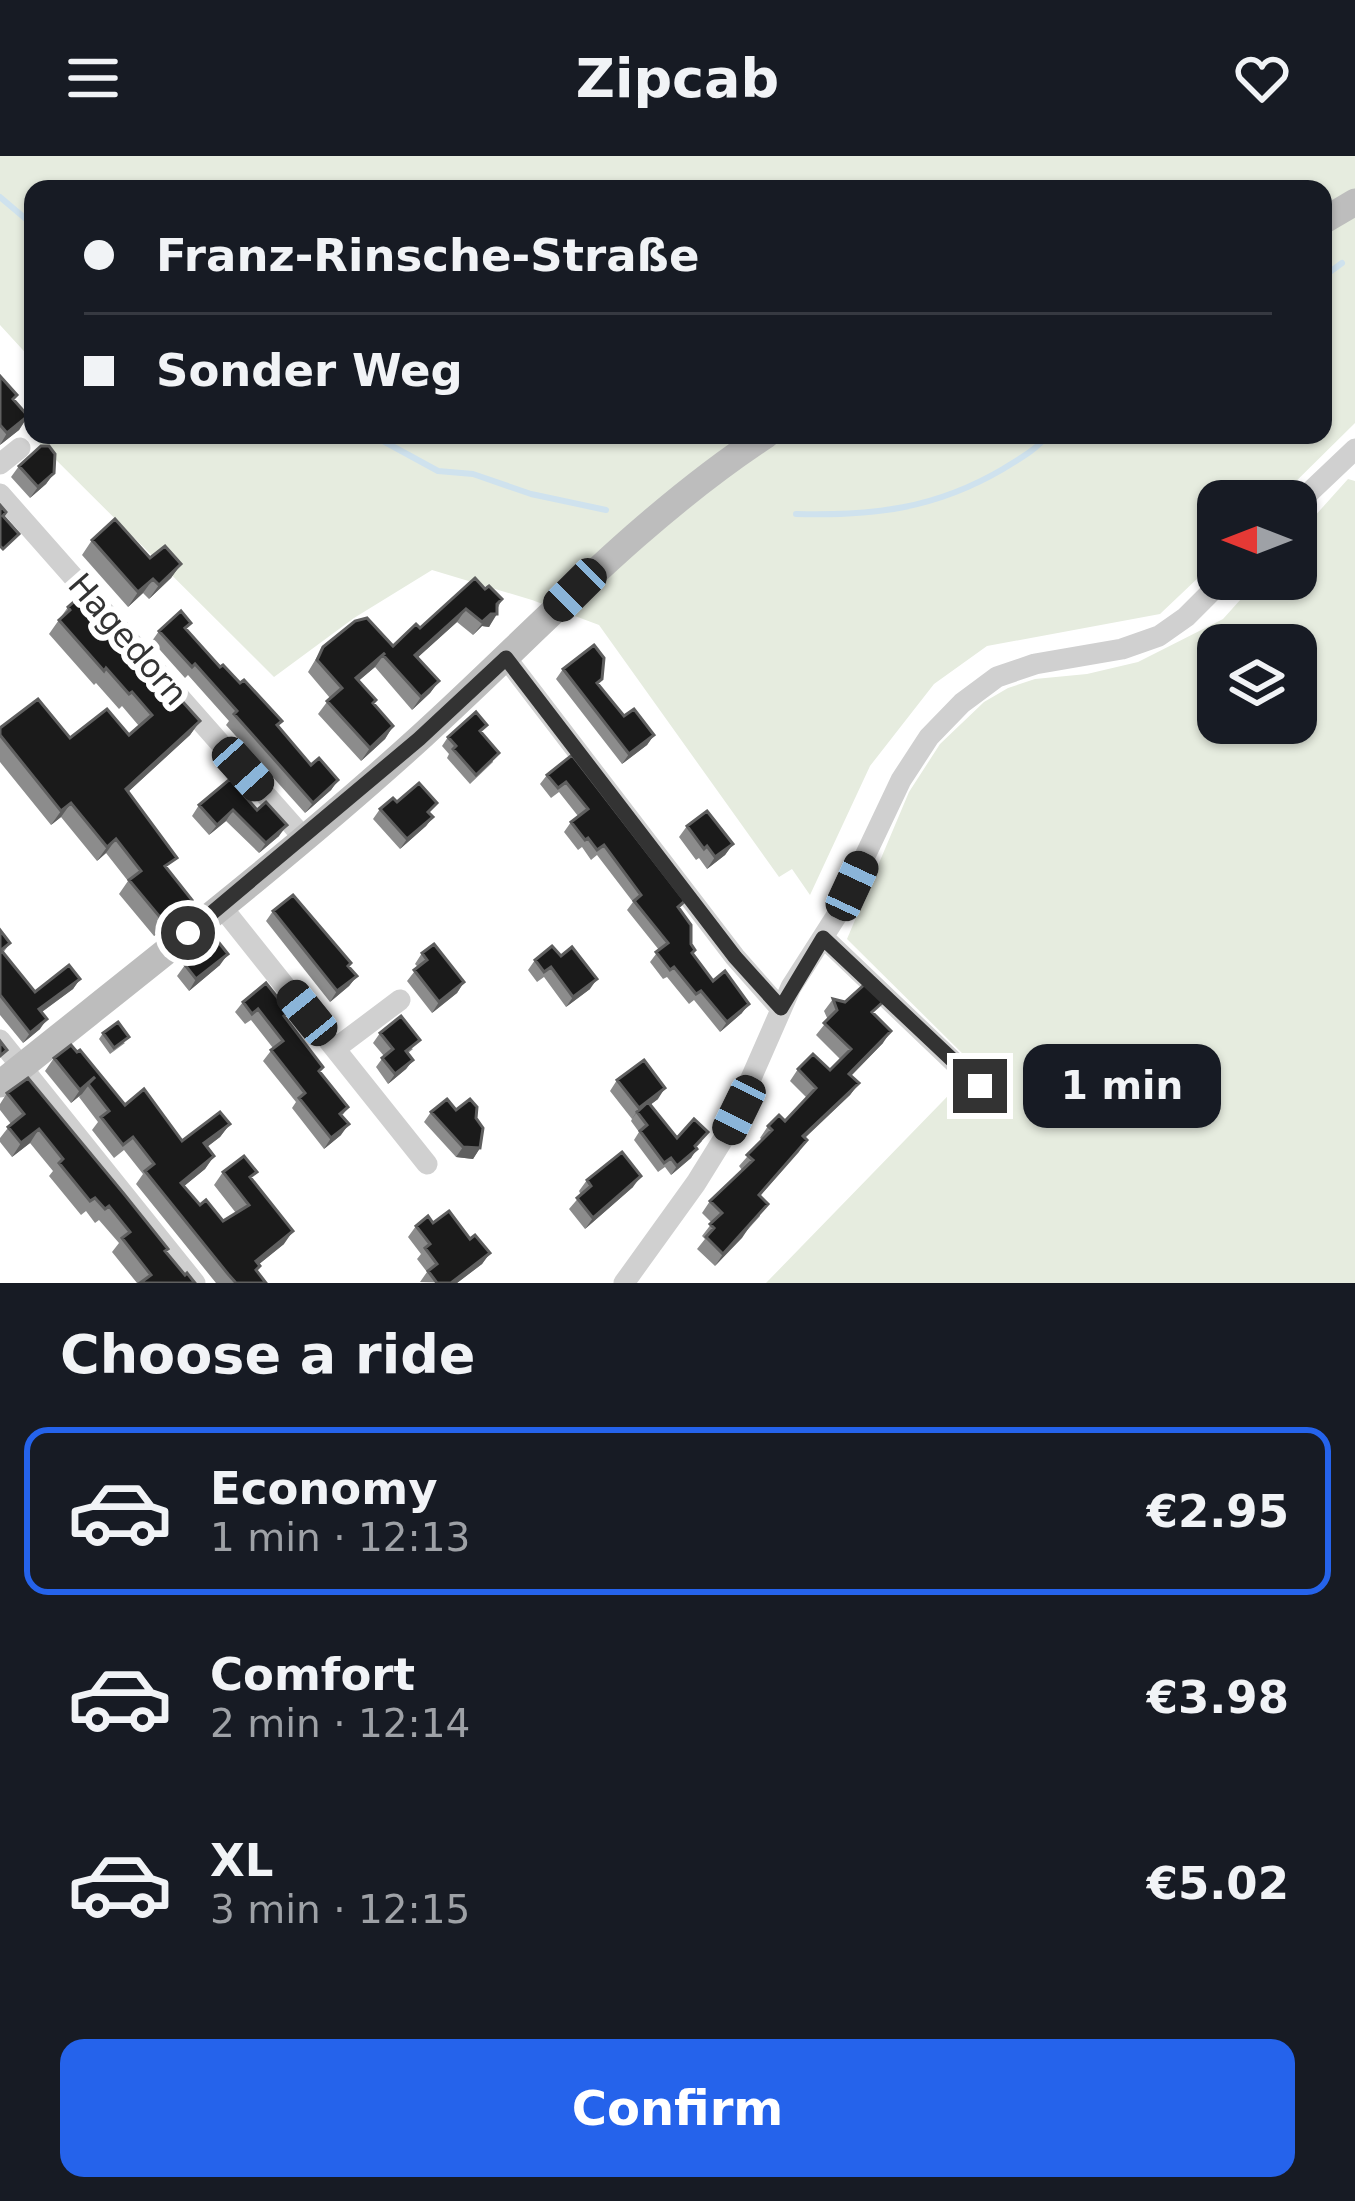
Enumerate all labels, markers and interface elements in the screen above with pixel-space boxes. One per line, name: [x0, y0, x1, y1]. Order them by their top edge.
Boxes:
icon: menu: [60, 45, 126, 111]
icon: heart: [1229, 45, 1295, 111]
text: Zipcab: [576, 47, 779, 110]
text: Franz-Rinsche-Straße: [156, 229, 700, 282]
text: Sonder Weg: [156, 344, 463, 397]
north arrow: [1197, 480, 1317, 600]
map controls: [1197, 480, 1317, 744]
car: [537, 552, 613, 628]
street label: Hagedorn: [60, 565, 196, 713]
button: layers: [1197, 624, 1317, 744]
car: [206, 730, 280, 808]
car: [820, 846, 884, 926]
route start: [161, 906, 215, 960]
car: [270, 974, 344, 1052]
callout: 1 min: [1022, 1044, 1220, 1128]
route end: [953, 1059, 1007, 1113]
text: 1 min: [1061, 1063, 1183, 1108]
car: [707, 1070, 771, 1150]
text: Choose a ride: [60, 1323, 476, 1386]
icon: car: [66, 1457, 174, 1565]
text: Economy: [210, 1462, 438, 1515]
text: €2.95: [1147, 1485, 1289, 1538]
text: 1 min · 12:13: [210, 1515, 470, 1560]
icon: car: [66, 1643, 174, 1751]
text: Comfort: [210, 1648, 415, 1701]
text: €3.98: [1147, 1671, 1289, 1724]
text: 2 min · 12:14: [210, 1701, 470, 1746]
icon: car: [66, 1829, 174, 1937]
text: XL: [210, 1834, 273, 1887]
text: €5.02: [1147, 1857, 1289, 1910]
text: 3 min · 12:15: [210, 1887, 470, 1932]
button: Confirm: [60, 2039, 1295, 2177]

